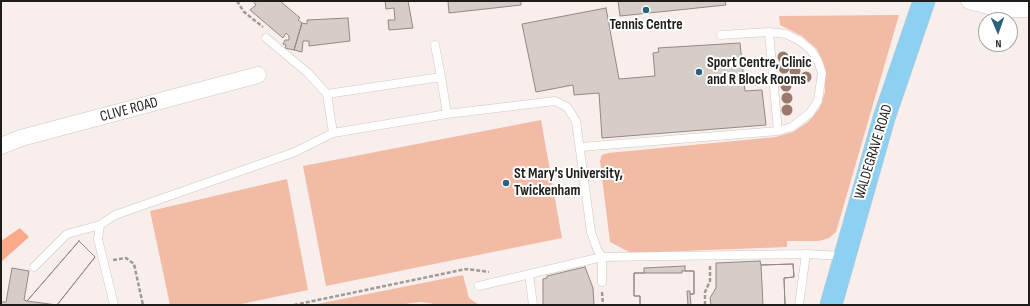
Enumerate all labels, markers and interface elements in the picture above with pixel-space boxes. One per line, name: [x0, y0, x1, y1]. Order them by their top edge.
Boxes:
marker: Tennis Centre: [641, 5, 651, 15]
north arrow: [978, 12, 1018, 52]
place label: Tennis Centre: [609, 16, 683, 34]
text: N: [995, 37, 1002, 50]
place label: Sport Centre, Clinic and R Block Rooms: [707, 54, 811, 89]
marker: Sport Centre, Clinic and R Block Rooms: [694, 67, 704, 77]
street label: CLIVE ROAD: [98, 94, 160, 126]
street label: WALDEGRAVE ROAD: [851, 102, 897, 202]
place label: St Mary's University, Twickenham: [514, 165, 623, 200]
marker: St Mary's University, Twickenham: [501, 178, 511, 188]

